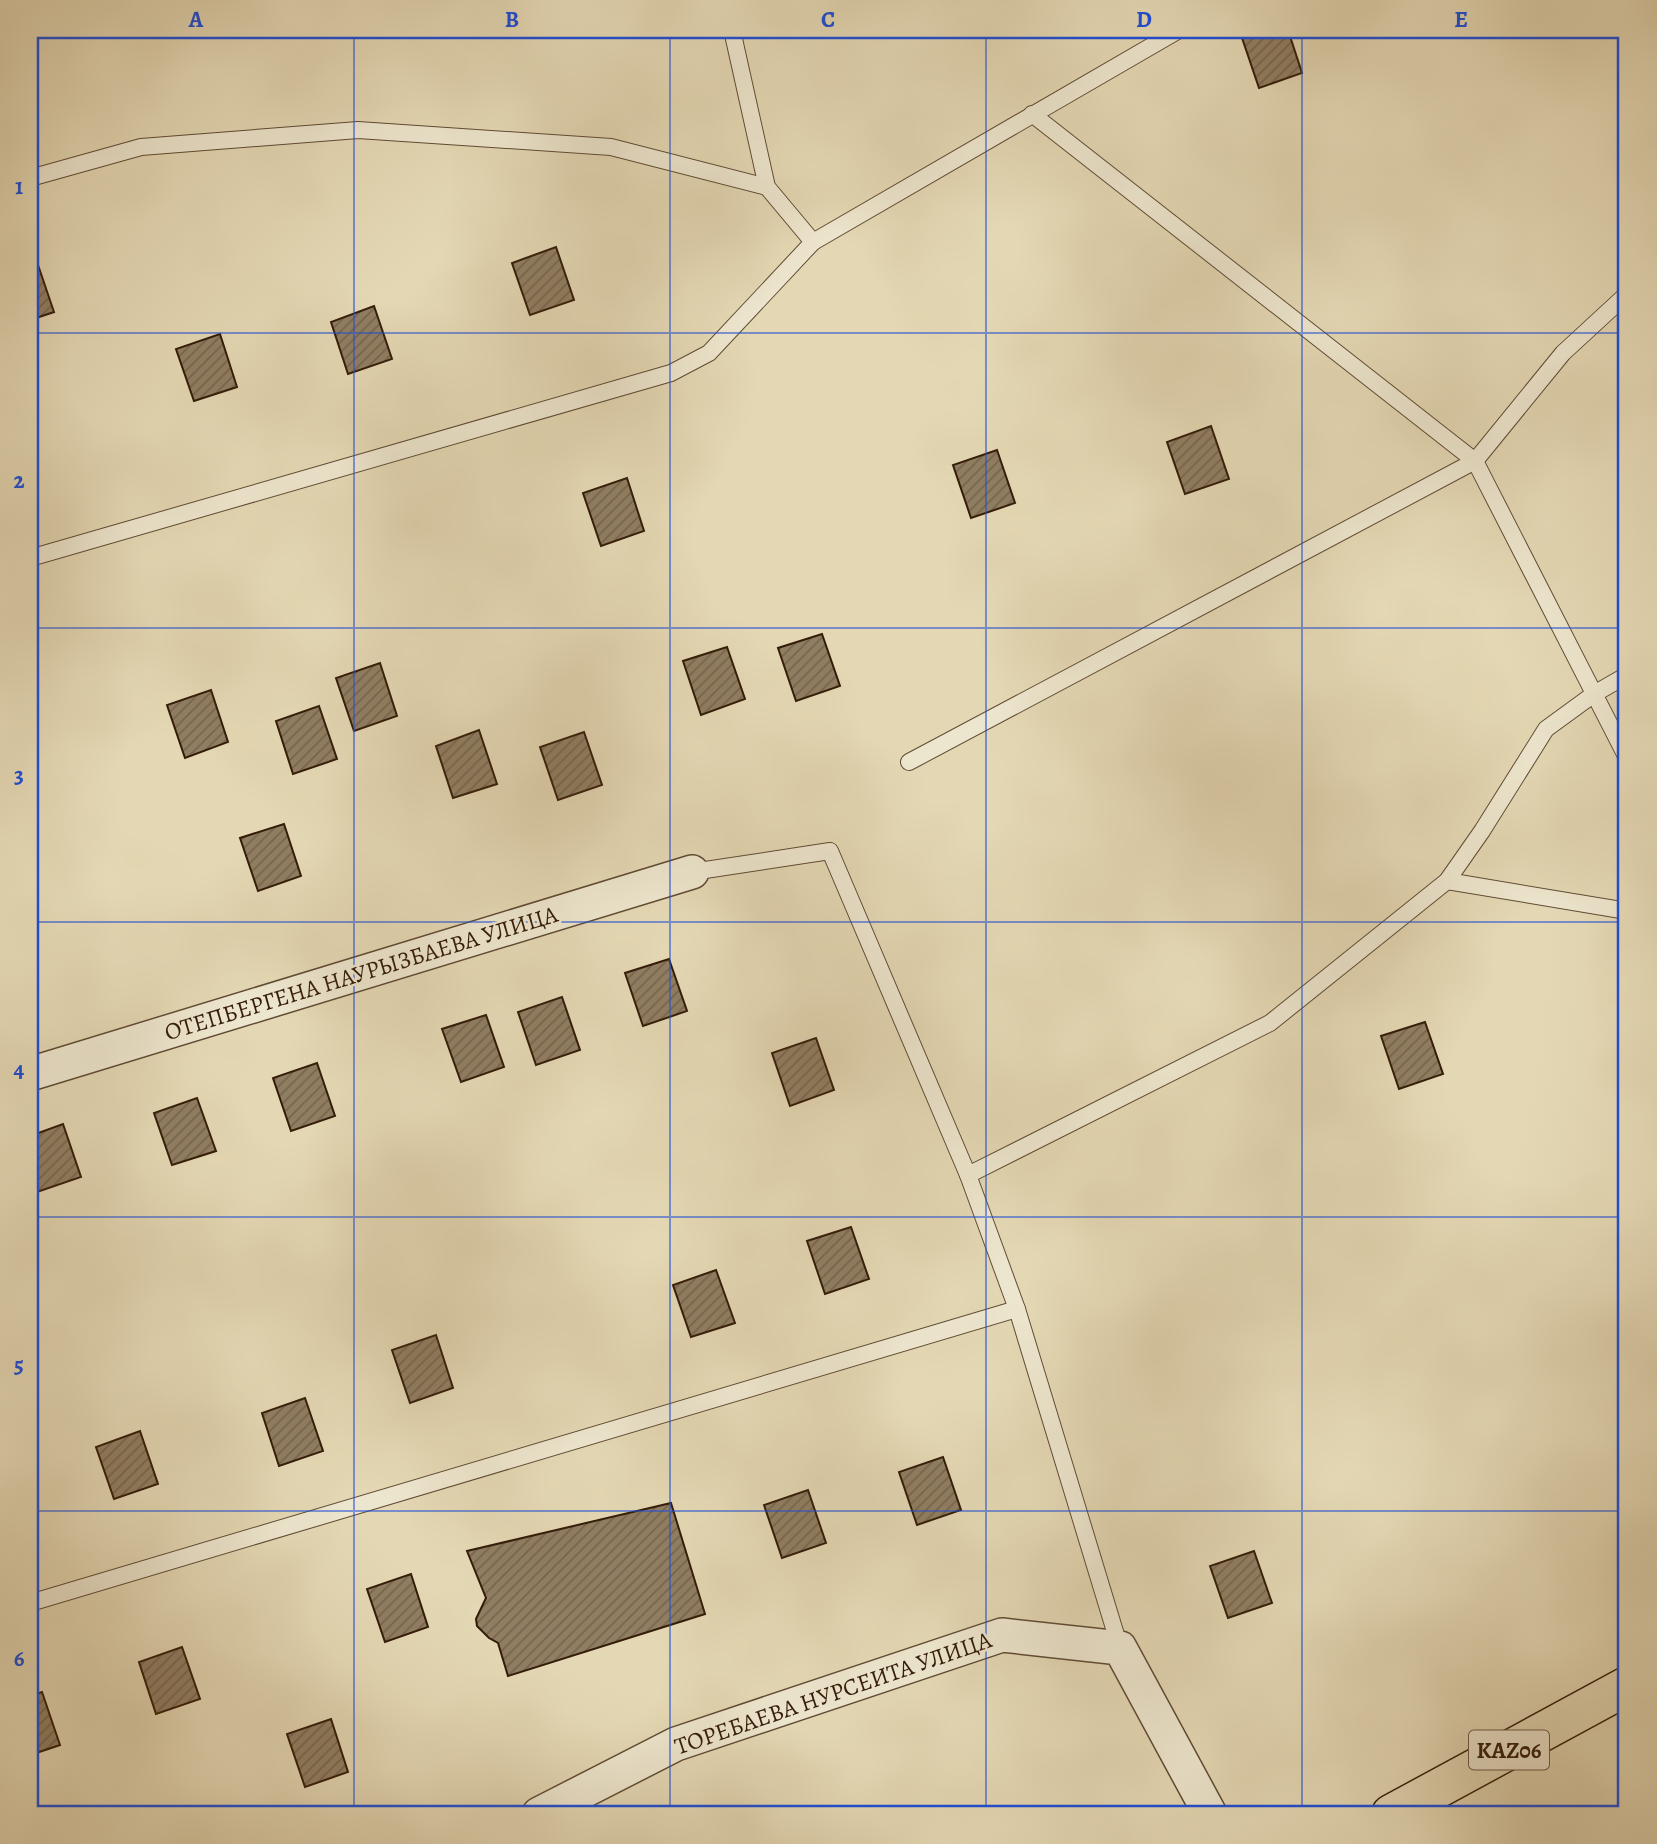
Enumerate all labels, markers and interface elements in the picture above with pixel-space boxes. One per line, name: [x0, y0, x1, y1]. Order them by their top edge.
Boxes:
text: A: [188, 4, 204, 35]
text: B: [505, 4, 519, 35]
text: C: [821, 4, 835, 35]
text: D: [1136, 4, 1152, 35]
text: E: [1454, 4, 1468, 35]
text: 1: [15, 171, 23, 202]
text: 2: [13, 465, 25, 496]
text: 3: [14, 760, 24, 791]
street label: ОТЕПБЕРГЕНА НАУРЫЗБАЕВА УЛИЦА: [161, 898, 562, 1048]
text: 4: [14, 1054, 25, 1085]
text: 5: [14, 1349, 24, 1380]
street label: ТОРЕБАЕВА НУРСЕИТА УЛИЦА: [670, 1623, 997, 1762]
text: 6: [14, 1643, 25, 1674]
road number: KАZ06: [1469, 1730, 1549, 1770]

